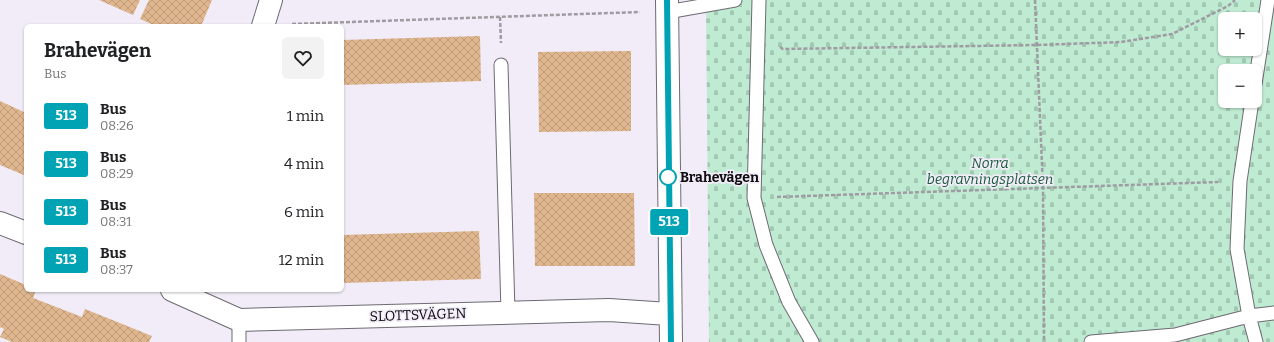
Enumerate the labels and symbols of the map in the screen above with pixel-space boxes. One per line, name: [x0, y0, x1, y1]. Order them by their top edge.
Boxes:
park label: Norra begravningsplatsen: [927, 155, 1053, 188]
marker: Brahevägen: [659, 168, 677, 186]
place label: Brahevägen: [680, 169, 759, 186]
line badge: 513: [646, 209, 692, 235]
street label: SLOTTSVÄGEN: [369, 305, 467, 325]

